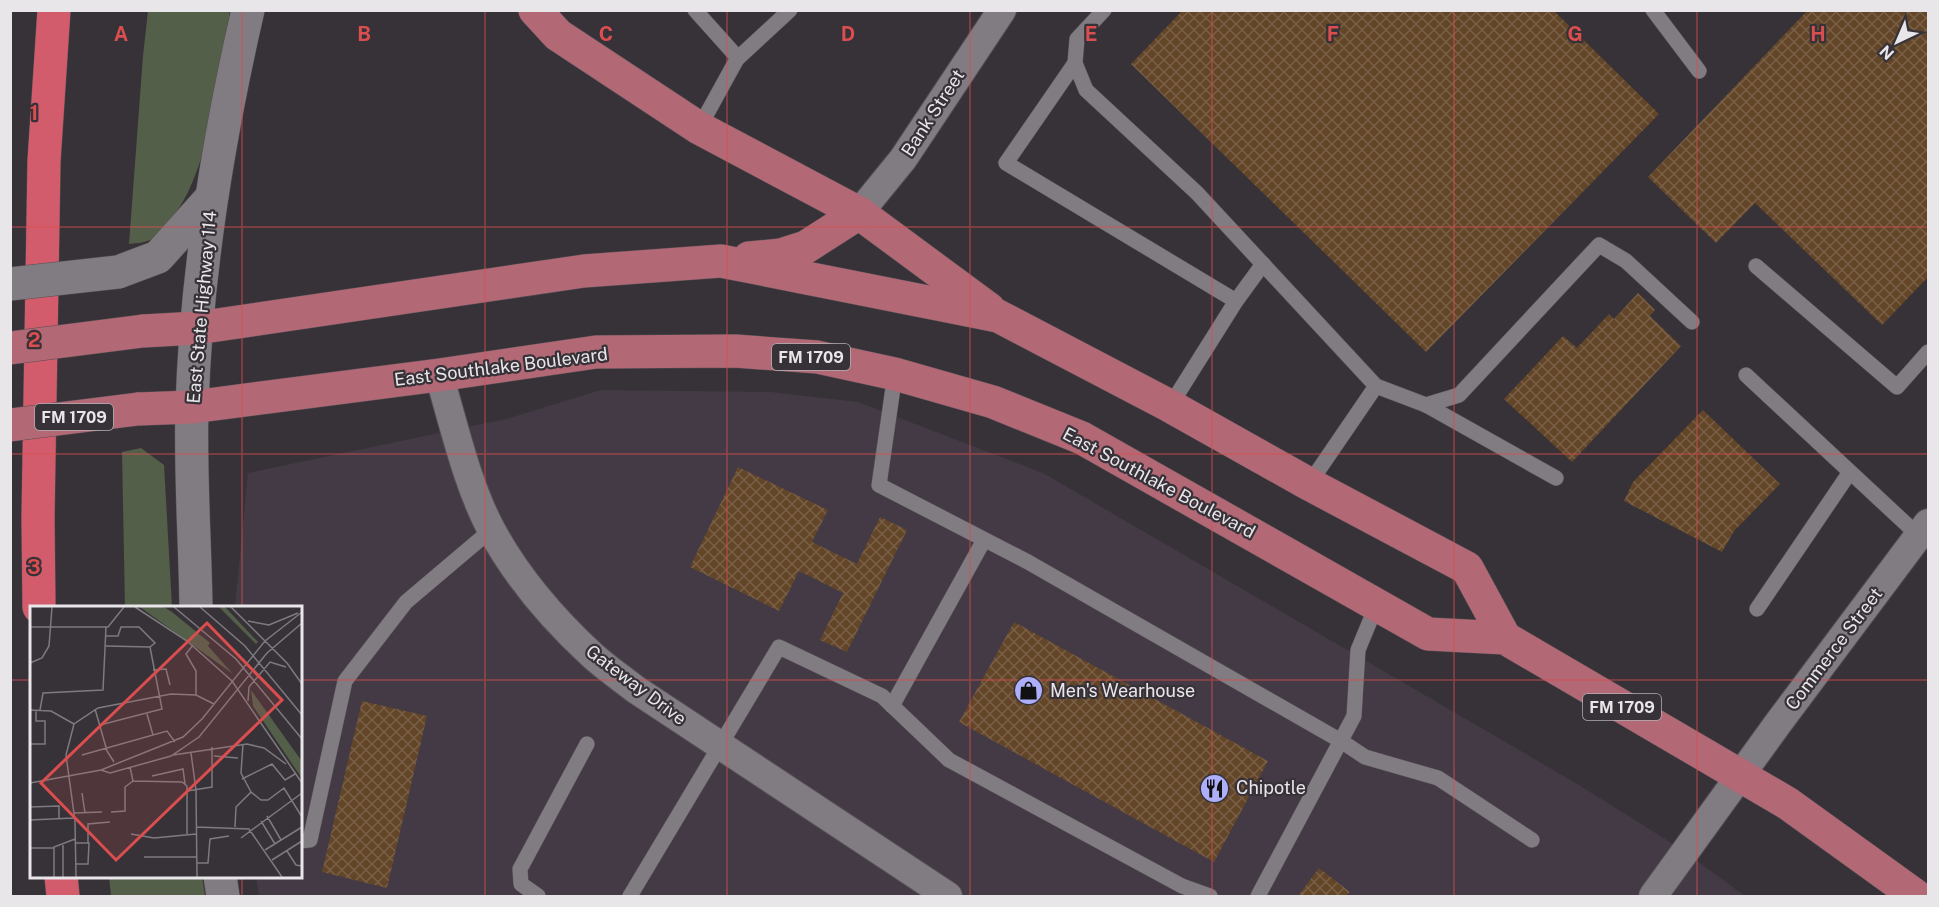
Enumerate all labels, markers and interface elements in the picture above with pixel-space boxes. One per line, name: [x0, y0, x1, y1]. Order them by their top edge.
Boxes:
north arrow: [1867, 12, 1927, 72]
text: A: [114, 22, 128, 46]
text: B: [357, 22, 371, 46]
text: C: [599, 22, 613, 46]
text: D: [841, 22, 855, 46]
text: E: [1085, 22, 1097, 46]
text: F: [1327, 22, 1339, 46]
text: G: [1567, 22, 1583, 46]
text: H: [1810, 22, 1826, 46]
text: N: [1876, 41, 1898, 64]
street label: Bank Street: [897, 65, 968, 160]
text: 1: [30, 101, 38, 125]
street label: East State Highway 114: [183, 210, 220, 404]
text: 2: [28, 328, 40, 352]
street label: East Southlake Boulevard: [393, 343, 609, 390]
road number: FM 1709: [772, 344, 850, 370]
road number: FM 1709: [35, 404, 113, 430]
street label: East Southlake Boulevard: [1059, 423, 1259, 542]
text: 3: [27, 555, 41, 579]
street label: Commerce Street: [1781, 583, 1886, 714]
inset map: [30, 606, 302, 877]
street label: Gateway Drive: [582, 640, 691, 729]
shop icon: Men's Wearhouse: [1013, 675, 1045, 707]
place label: Men's Wearhouse: [1050, 680, 1195, 701]
road number: FM 1709: [1583, 694, 1661, 720]
restaurant icon: Chipotle: [1199, 772, 1231, 804]
place label: Chipotle: [1236, 777, 1306, 798]

